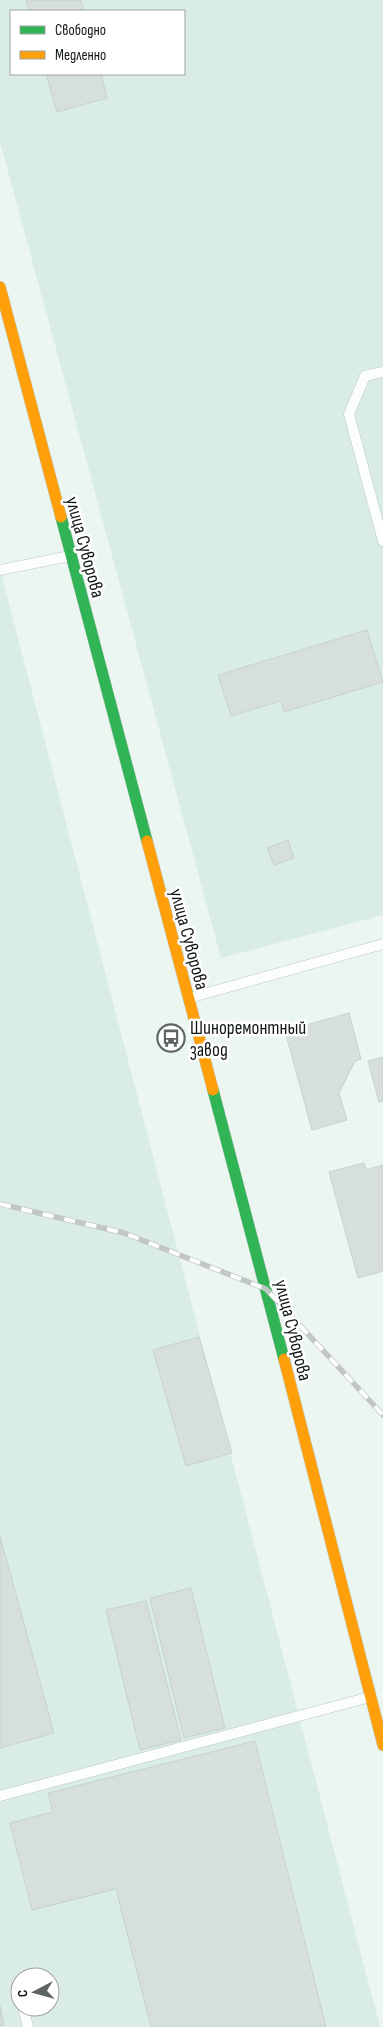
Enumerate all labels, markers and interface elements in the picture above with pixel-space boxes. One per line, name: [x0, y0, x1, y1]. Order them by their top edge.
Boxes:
legend: [10, 10, 185, 75]
text: Свободно: [55, 21, 106, 40]
text: Медленно: [55, 46, 106, 65]
street label: улица Суворова: [60, 494, 109, 600]
street label: улица Суворова: [164, 886, 213, 992]
place label: Шиноремонтный завод: [190, 1017, 306, 1062]
bus stop icon: Шиноремонтный завод: [156, 1023, 186, 1053]
street label: улица Суворова: [269, 1277, 316, 1383]
north arrow: [10, 1967, 60, 2017]
text: С: [14, 1989, 31, 1998]

